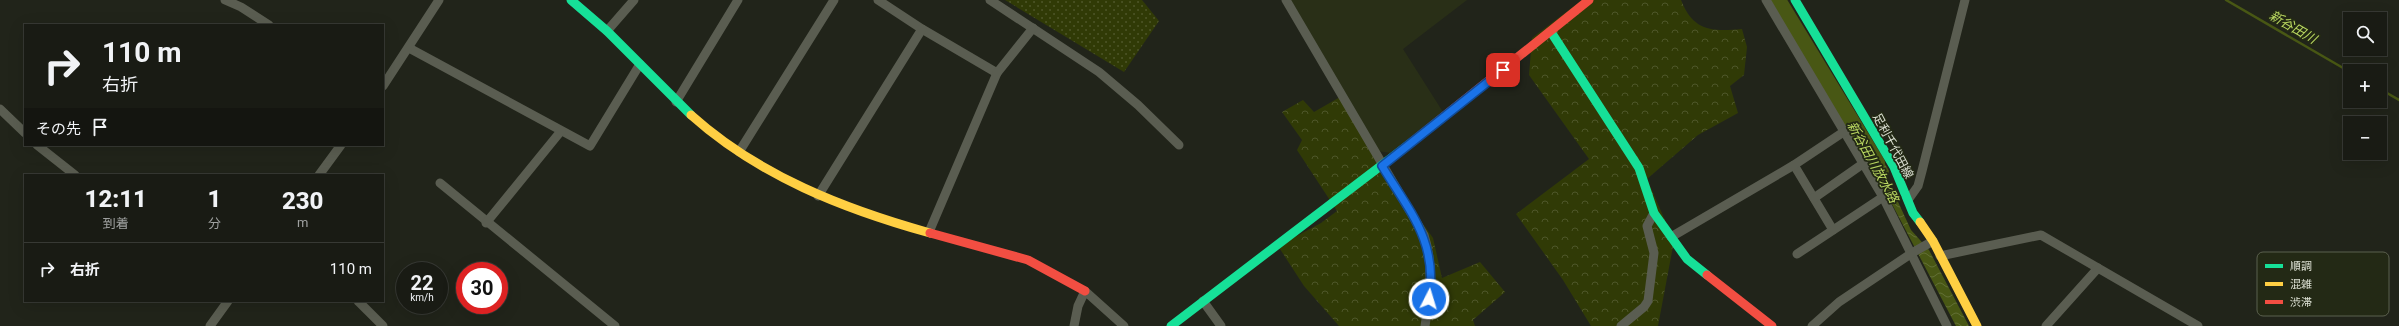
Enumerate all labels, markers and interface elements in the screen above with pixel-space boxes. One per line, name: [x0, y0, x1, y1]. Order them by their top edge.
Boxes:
water label: 新谷田川: [2267, 8, 2321, 47]
map controls: [2343, 12, 2387, 160]
button: search: [2343, 12, 2387, 56]
text: 110 m: [102, 36, 181, 69]
icon: right: [36, 40, 88, 92]
pin: [1486, 53, 1520, 87]
icon: arrive: [1492, 59, 1514, 81]
button: +: [2343, 64, 2387, 108]
text: 右折: [102, 74, 138, 95]
street label: 足利千代田線: [1870, 111, 1916, 181]
icon: arrive: [89, 116, 111, 138]
button: −: [2343, 116, 2387, 160]
water label: 新谷田川放水路: [1844, 119, 1902, 206]
text: その先: [36, 120, 81, 138]
text: 12:11: [85, 185, 147, 213]
text: 1: [207, 185, 221, 213]
text: 230: [282, 187, 323, 215]
text: m: [297, 215, 308, 230]
text: 到着: [103, 216, 129, 231]
text: 分: [208, 216, 221, 231]
legend: [2257, 252, 2389, 316]
icon: right: [36, 258, 58, 280]
text: 110 m: [330, 260, 372, 278]
text: 順調: [2290, 260, 2312, 273]
text: 右折: [70, 261, 100, 279]
speed limit sign: 30: [456, 262, 508, 314]
text: 22: [411, 271, 433, 295]
position arrow: [1408, 278, 1450, 320]
text: 混雑: [2290, 278, 2312, 291]
text: km/h: [410, 292, 434, 303]
text: 渋滞: [2290, 296, 2312, 309]

